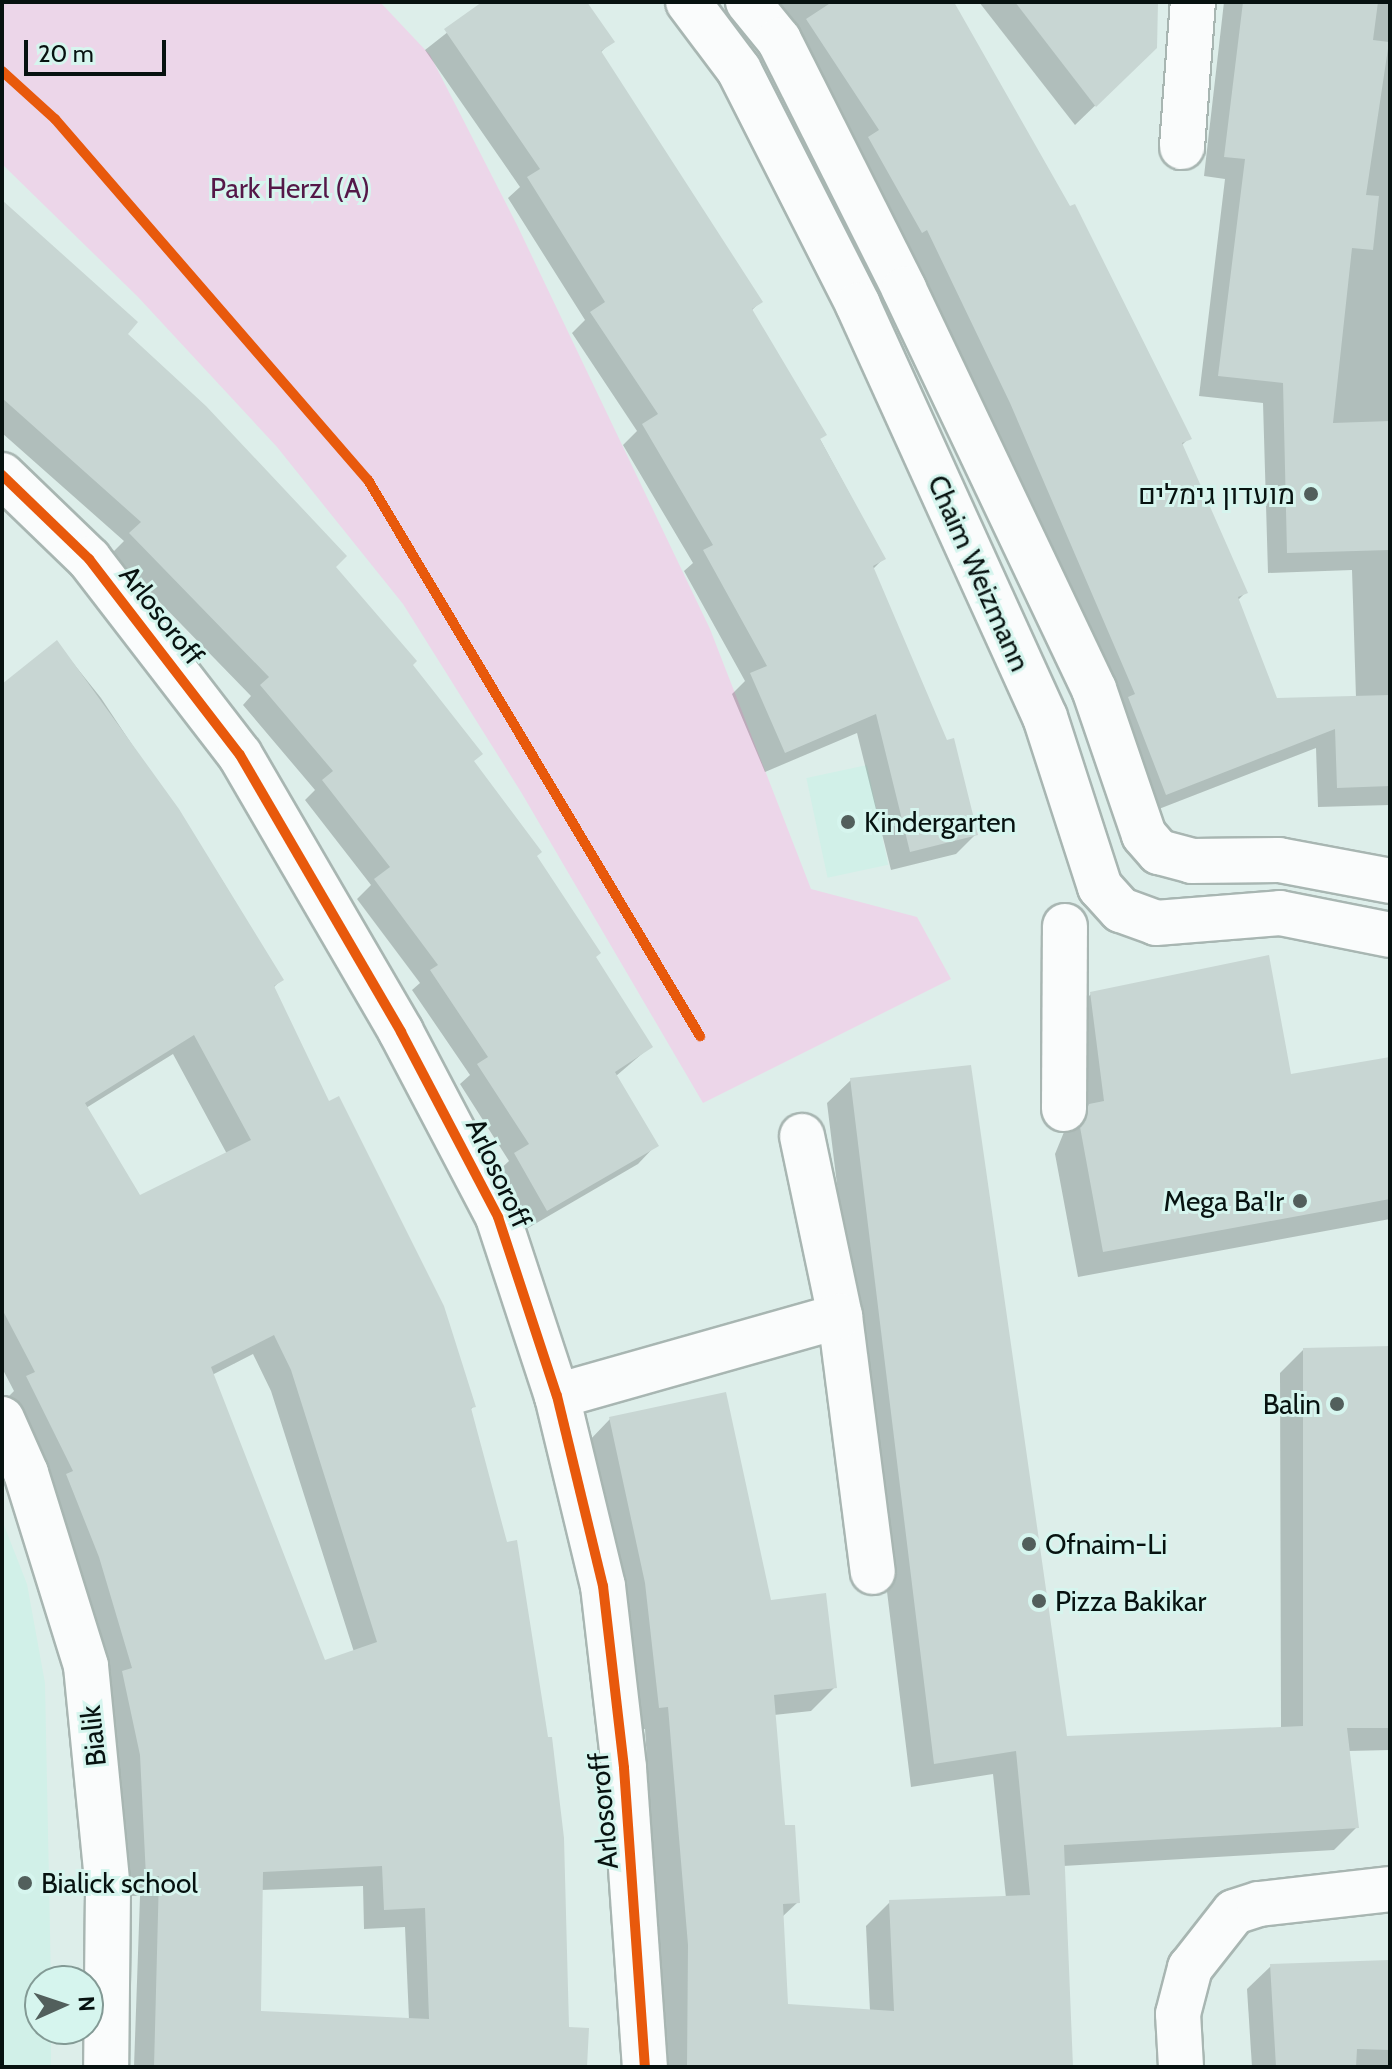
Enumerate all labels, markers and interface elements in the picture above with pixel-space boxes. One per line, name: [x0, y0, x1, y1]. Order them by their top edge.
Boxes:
scale bar: [28, 24, 170, 74]
text: 20 m: [38, 39, 94, 68]
park label: Park Herzl (A): [210, 171, 370, 205]
street label: Chaim Weizmann: [921, 470, 1037, 676]
place label: מועדון גימלים: [1138, 477, 1295, 511]
marker: מועדון גימלים: [1302, 485, 1320, 503]
street label: Arlosoroff: [113, 558, 211, 672]
place label: Kindergarten: [864, 805, 1016, 839]
marker: Kindergarten: [839, 813, 857, 831]
street label: Arlosoroff: [459, 1113, 539, 1233]
place label: Mega Ba'Ir: [1163, 1184, 1284, 1218]
marker: Mega Ba'Ir: [1291, 1192, 1309, 1210]
place label: Balin: [1263, 1387, 1321, 1421]
marker: Balin: [1328, 1395, 1346, 1413]
place label: Ofnaim-Li: [1045, 1527, 1167, 1561]
marker: Ofnaim-Li: [1020, 1535, 1038, 1553]
place label: Pizza Bakikar: [1055, 1584, 1206, 1618]
marker: Pizza Bakikar: [1030, 1592, 1048, 1610]
street label: Bialik: [73, 1704, 113, 1768]
street label: Arlosoroff: [581, 1751, 625, 1871]
place label: Bialick school: [41, 1866, 198, 1900]
marker: Bialick school: [16, 1874, 34, 1892]
north arrow: [24, 1965, 104, 2045]
text: N: [73, 1995, 100, 2012]

